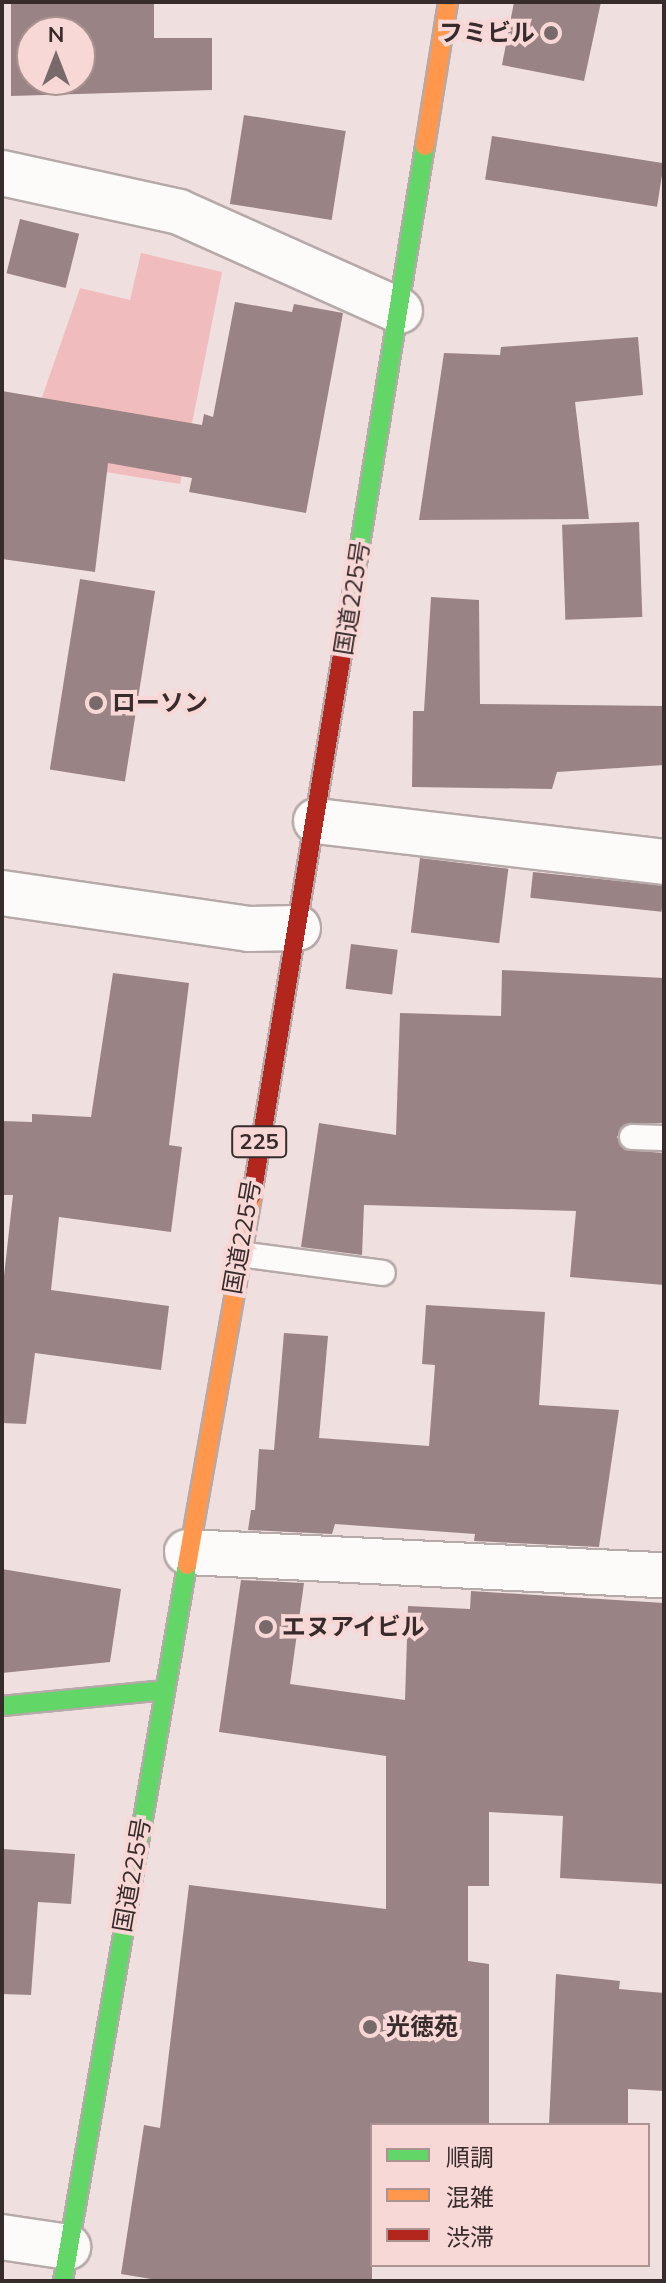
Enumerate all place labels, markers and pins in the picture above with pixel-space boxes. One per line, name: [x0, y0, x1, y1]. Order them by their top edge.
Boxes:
place label: フミビル: [439, 19, 535, 47]
marker: フミビル: [542, 24, 560, 42]
place label: ローソン: [112, 689, 208, 717]
marker: ローソン: [87, 694, 105, 712]
place label: エヌアイビル: [282, 1613, 426, 1641]
marker: エヌアイビル: [257, 1618, 275, 1636]
place label: 光徳苑: [386, 2013, 458, 2041]
marker: 光徳苑: [361, 2018, 379, 2036]

